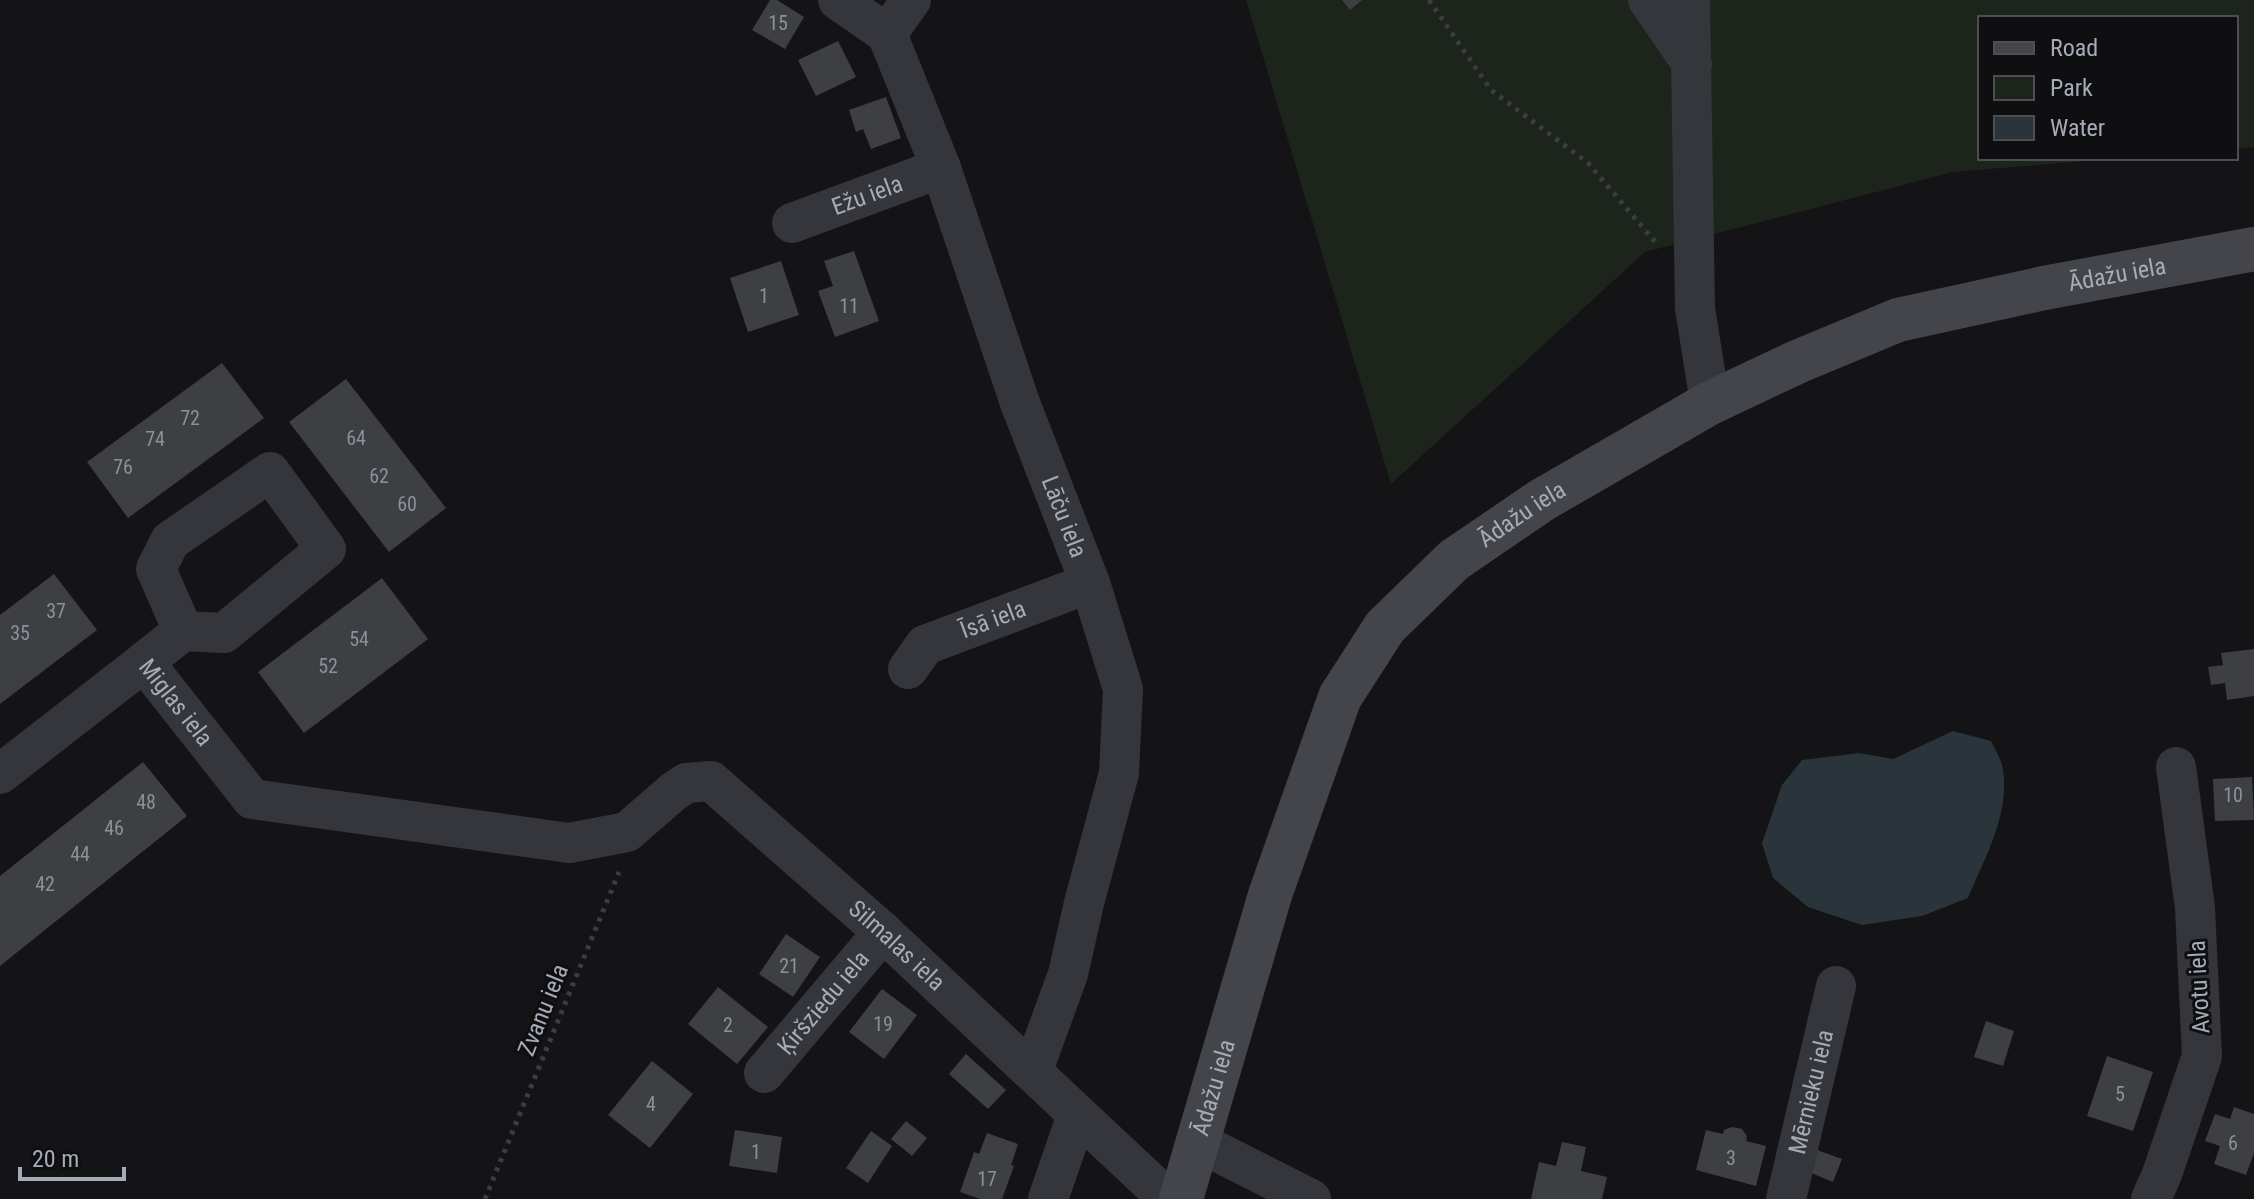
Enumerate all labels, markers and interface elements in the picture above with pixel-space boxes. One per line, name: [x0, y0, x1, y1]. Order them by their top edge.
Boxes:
house number: 15: [768, 11, 788, 35]
legend: [1978, 16, 2238, 160]
text: Road: [2050, 34, 2098, 62]
text: Park: [2050, 74, 2093, 102]
text: Water: [2050, 114, 2105, 142]
street label: Ežu iela: [828, 169, 906, 221]
street label: Ādažu iela: [2066, 252, 2168, 297]
house number: 1: [759, 284, 769, 308]
house number: 11: [839, 294, 859, 318]
house number: 72: [180, 406, 200, 430]
house number: 64: [346, 426, 366, 450]
house number: 74: [145, 427, 165, 451]
house number: 76: [113, 455, 133, 479]
house number: 62: [369, 464, 389, 488]
street label: Lāču iela: [1036, 472, 1093, 561]
street label: Ādažu iela: [1473, 476, 1570, 553]
house number: 60: [397, 492, 417, 516]
street label: Īsā iela: [955, 594, 1030, 645]
house number: 37: [46, 599, 66, 623]
house number: 35: [10, 621, 30, 645]
house number: 54: [349, 627, 369, 651]
street label: Miglas iela: [133, 653, 219, 752]
house number: 52: [318, 654, 338, 678]
house number: 10: [2223, 783, 2243, 807]
house number: 48: [136, 790, 156, 814]
house number: 46: [104, 816, 124, 840]
house number: 44: [70, 842, 90, 866]
house number: 42: [35, 872, 55, 896]
street label: Silmalas iela: [843, 895, 951, 997]
street label: Avotu iela: [2183, 940, 2215, 1034]
street label: Ķiršziedu iela: [772, 945, 875, 1060]
house number: 21: [779, 954, 799, 978]
street label: Zvanu iela: [512, 960, 574, 1060]
house number: 19: [873, 1012, 893, 1036]
house number: 2: [723, 1013, 733, 1037]
street label: Mērnieku iela: [1783, 1027, 1839, 1157]
street label: Ādažu iela: [1186, 1036, 1241, 1139]
house number: 5: [2115, 1082, 2125, 1106]
house number: 4: [646, 1092, 656, 1116]
scale bar: [20, 1131, 124, 1181]
house number: 6: [2228, 1131, 2238, 1155]
house number: 1: [751, 1140, 761, 1164]
text: 20 m: [32, 1145, 79, 1173]
house number: 3: [1726, 1146, 1736, 1170]
house number: 17: [977, 1167, 997, 1191]

